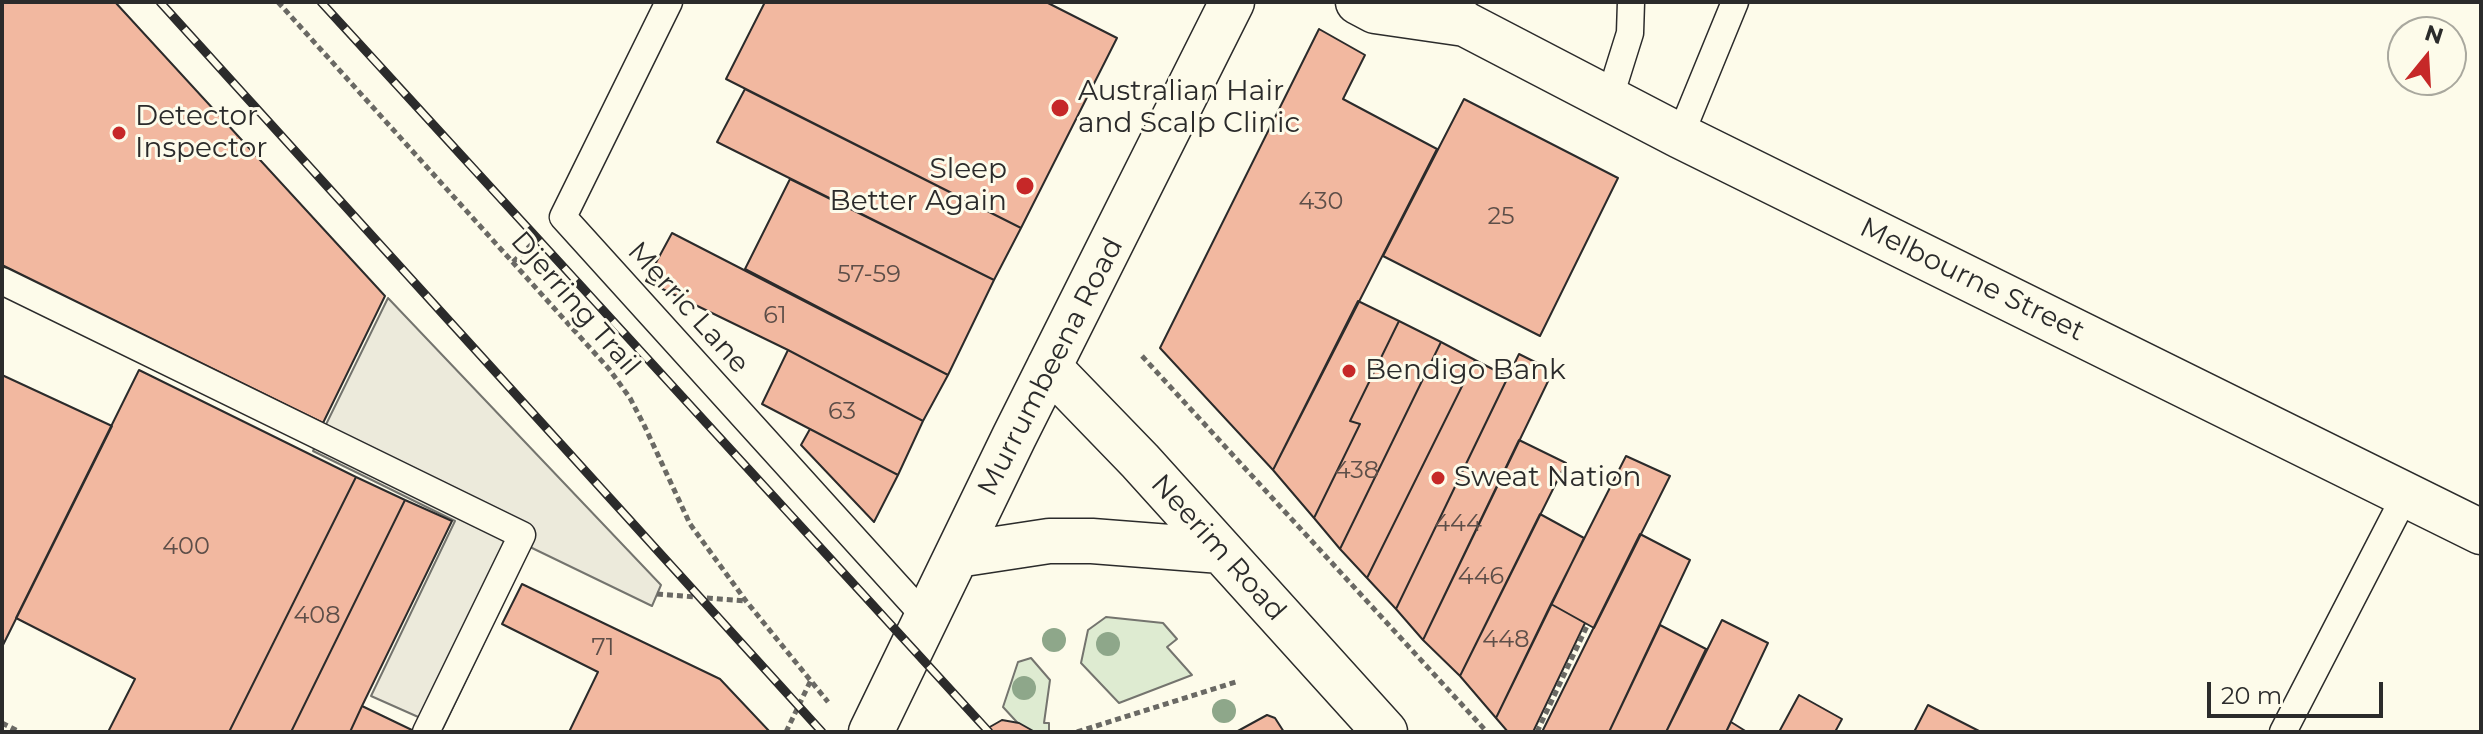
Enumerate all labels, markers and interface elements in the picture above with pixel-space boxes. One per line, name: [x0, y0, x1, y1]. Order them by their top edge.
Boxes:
north arrow: [2387, 16, 2467, 96]
text: N: [2421, 19, 2447, 50]
place label: Australian Hair and Scalp Clinic: [1078, 75, 1300, 141]
marker: Australian Hair and Scalp Clinic: [1049, 97, 1071, 119]
place label: Detector Inspector: [135, 100, 268, 166]
marker: Detector Inspector: [110, 124, 128, 142]
place label: Sleep Better Again: [830, 153, 1007, 219]
marker: Sleep Better Again: [1014, 175, 1036, 197]
house number: 430: [1299, 188, 1343, 216]
house number: 25: [1487, 203, 1515, 231]
street label: Melbourne Street: [1854, 211, 2090, 349]
street label: Djerring Trail: [503, 225, 647, 383]
street label: Murrumbeena Road: [971, 232, 1131, 502]
street label: Merric Lane: [620, 235, 756, 381]
house number: 57-59: [837, 261, 901, 289]
house number: 61: [763, 302, 787, 330]
place label: Bendigo Bank: [1365, 354, 1566, 388]
marker: Bendigo Bank: [1340, 362, 1358, 380]
house number: 63: [828, 398, 856, 426]
house number: 438: [1335, 457, 1379, 485]
place label: Sweat Nation: [1454, 461, 1642, 495]
street label: Neerim Road: [1143, 468, 1293, 628]
marker: Sweat Nation: [1429, 469, 1447, 487]
house number: 444: [1434, 510, 1482, 538]
house number: 400: [162, 533, 210, 561]
house number: 446: [1458, 563, 1504, 591]
house number: 408: [293, 602, 341, 630]
house number: 448: [1482, 626, 1530, 654]
house number: 71: [591, 634, 615, 662]
scale bar: [2211, 666, 2387, 716]
text: 20 m: [2221, 681, 2282, 710]

